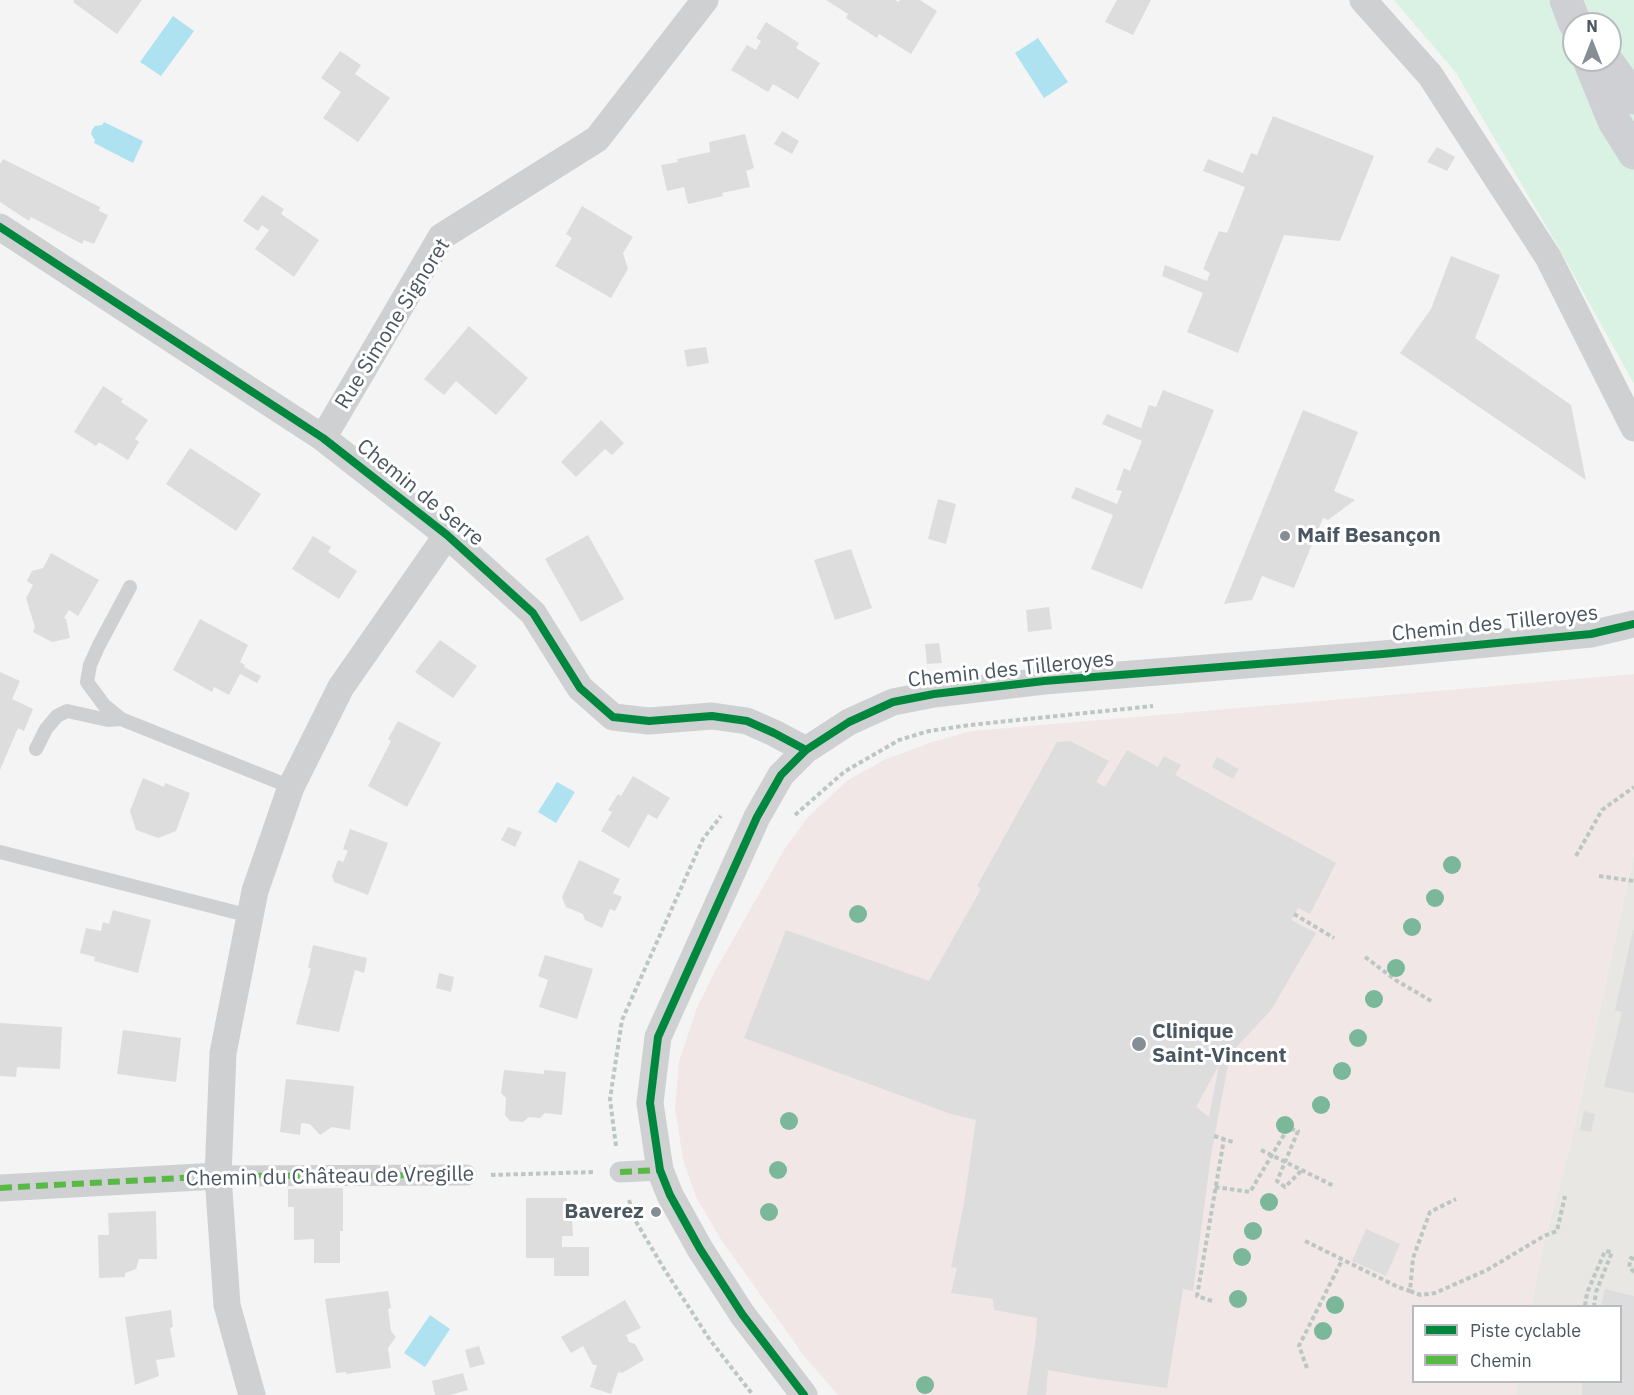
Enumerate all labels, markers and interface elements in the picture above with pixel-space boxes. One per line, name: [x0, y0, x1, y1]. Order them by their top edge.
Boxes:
north arrow: [1562, 12, 1622, 72]
text: N: [1586, 16, 1598, 36]
street label: Rue Simone Signoret: [330, 234, 456, 414]
street label: Chemin de Serre: [351, 434, 489, 552]
place label: Maif Besançon: [1297, 523, 1441, 549]
marker: Maif Besançon: [1278, 529, 1292, 543]
street label: Chemin des Tilleroyes: [1391, 601, 1599, 647]
street label: Chemin des Tilleroyes: [907, 647, 1115, 693]
place label: Clinique Saint-Vincent: [1152, 1019, 1287, 1069]
marker: Clinique Saint-Vincent: [1130, 1035, 1148, 1053]
street label: Chemin du Château de Vregille: [186, 1162, 474, 1192]
place label: Baverez: [564, 1199, 644, 1225]
marker: Baverez: [649, 1205, 663, 1219]
legend: [1412, 1305, 1622, 1383]
text: Piste cyclable: [1470, 1319, 1581, 1342]
text: Chemin: [1470, 1349, 1532, 1372]

